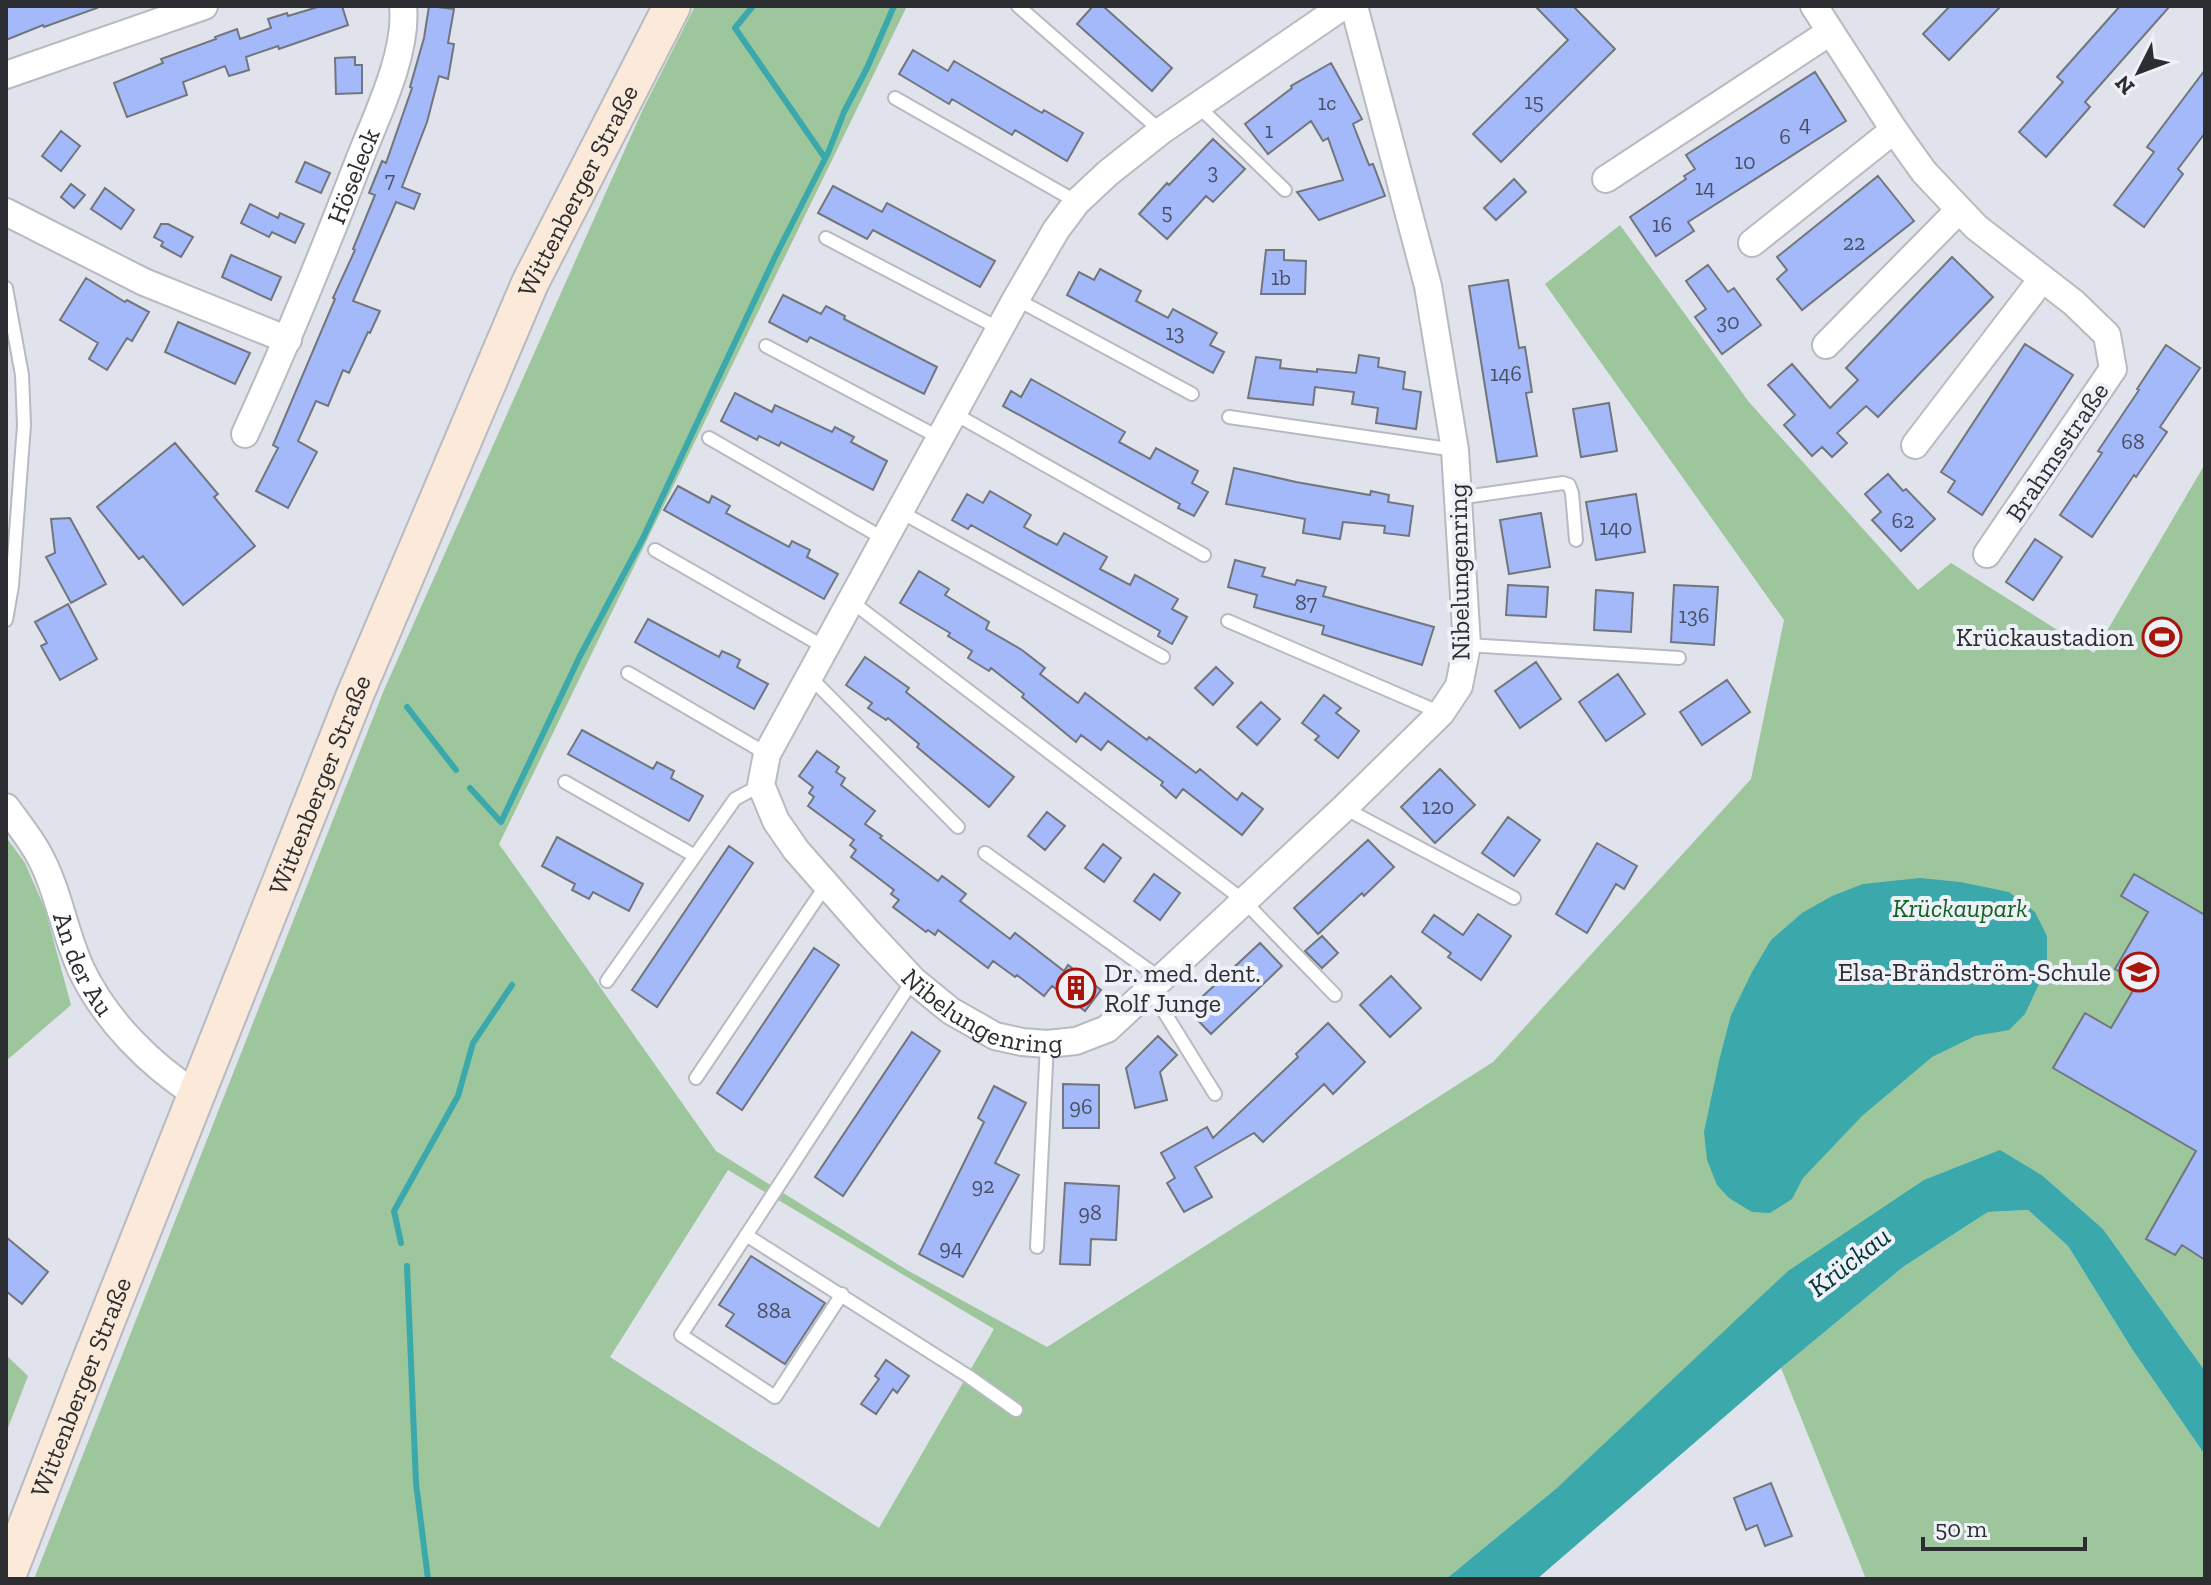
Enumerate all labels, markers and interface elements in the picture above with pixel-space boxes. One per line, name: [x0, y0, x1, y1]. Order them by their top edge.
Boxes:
north arrow: [2099, 32, 2179, 112]
text: N: [2109, 70, 2140, 100]
street label: Wittenberger Straße: [510, 79, 645, 301]
house number: 15: [1524, 88, 1544, 115]
house number: 1c: [1318, 89, 1336, 116]
house number: 4: [1799, 110, 1811, 137]
house number: 1: [1265, 117, 1274, 144]
street label: Höseleck: [320, 123, 387, 229]
house number: 6: [1779, 123, 1791, 150]
house number: 10: [1734, 148, 1756, 175]
house number: 3: [1208, 158, 1218, 185]
house number: 7: [385, 166, 396, 193]
house number: 14: [1695, 174, 1715, 201]
house number: 5: [1161, 198, 1173, 225]
house number: 16: [1652, 211, 1672, 238]
house number: 22: [1843, 229, 1865, 256]
house number: 1b: [1271, 264, 1291, 291]
house number: 30: [1716, 308, 1740, 335]
house number: 13: [1165, 319, 1185, 346]
house number: 146: [1490, 360, 1522, 387]
street label: Brahmsstraße: [1999, 376, 2115, 528]
house number: 68: [2121, 428, 2145, 455]
street label: Nibelungenring: [1441, 483, 1477, 661]
house number: 62: [1891, 507, 1915, 534]
house number: 140: [1599, 514, 1633, 541]
house number: 87: [1295, 589, 1318, 616]
house number: 136: [1679, 602, 1709, 629]
sports icon: Krückaustadion: [2141, 616, 2183, 658]
place label: Krückaustadion: [1956, 621, 2134, 653]
street label: Wittenberger Straße: [261, 670, 378, 899]
house number: 120: [1422, 793, 1454, 820]
park label: Krückaupark: [1892, 892, 2028, 924]
street label: An der Au: [46, 908, 121, 1023]
school or university icon: Elsa-Brändström-Schule: [2118, 951, 2160, 993]
place label: Elsa-Brändström-Schule: [1838, 956, 2111, 988]
place label: Dr. med. dent. Rolf Junge: [1104, 957, 1261, 1019]
street label: Nibelungenring: [895, 962, 1064, 1060]
building icon: Dr. med. dent. Rolf Junge: [1055, 967, 1097, 1009]
house number: 96: [1069, 1093, 1093, 1120]
house number: 92: [971, 1172, 995, 1199]
house number: 98: [1078, 1199, 1102, 1226]
water label: Krückau: [1802, 1219, 1897, 1304]
house number: 94: [939, 1234, 963, 1261]
street label: Wittenberger Straße: [23, 1272, 138, 1502]
house number: 88a: [757, 1297, 792, 1324]
scale bar: [1923, 1501, 2085, 1551]
text: 50 m: [1935, 1514, 1988, 1543]

